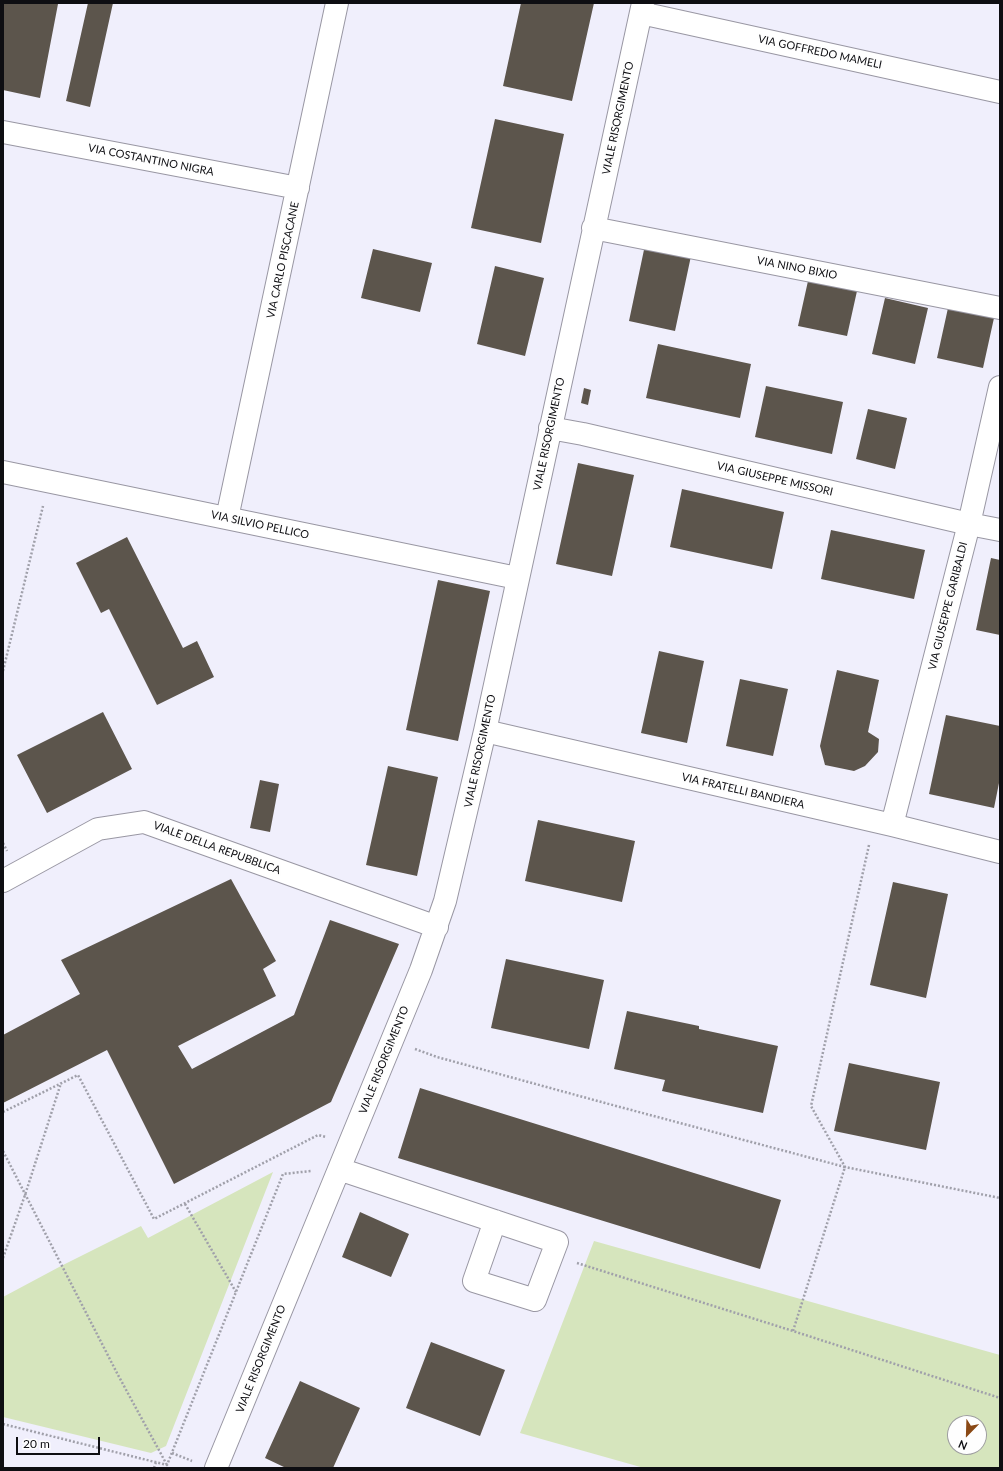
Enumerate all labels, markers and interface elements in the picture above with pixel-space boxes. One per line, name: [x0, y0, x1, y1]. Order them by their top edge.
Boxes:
street label: VIA GOFFREDO MAMELI: [757, 32, 883, 72]
street label: VIALE RISORGIMENTO: [600, 60, 636, 176]
street label: VIA COSTANTINO NIGRA: [87, 141, 215, 179]
street label: VIA CARLO PISCACANE: [264, 200, 302, 320]
street label: VIA NINO BIXIO: [756, 254, 838, 282]
street label: VIALE RISORGIMENTO: [531, 376, 567, 492]
street label: VIA GIUSEPPE MISSORI: [716, 459, 834, 499]
street label: VIA SILVIO PELLICO: [210, 508, 310, 542]
street label: VIA GIUSEPPE GARIBALDI: [926, 541, 970, 671]
street label: VIALE RISORGIMENTO: [462, 693, 498, 809]
street label: VIA FRATELLI BANDIERA: [680, 770, 806, 812]
street label: VIALE DELLA REPUBBLICA: [151, 819, 283, 877]
street label: VIALE RISORGIMENTO: [356, 1004, 412, 1116]
street label: VIALE RISORGIMENTO: [233, 1303, 289, 1415]
north arrow: [947, 1415, 987, 1455]
scale bar: [18, 1429, 102, 1455]
text: 20 m: [23, 1436, 50, 1451]
text: N: [956, 1438, 969, 1453]

